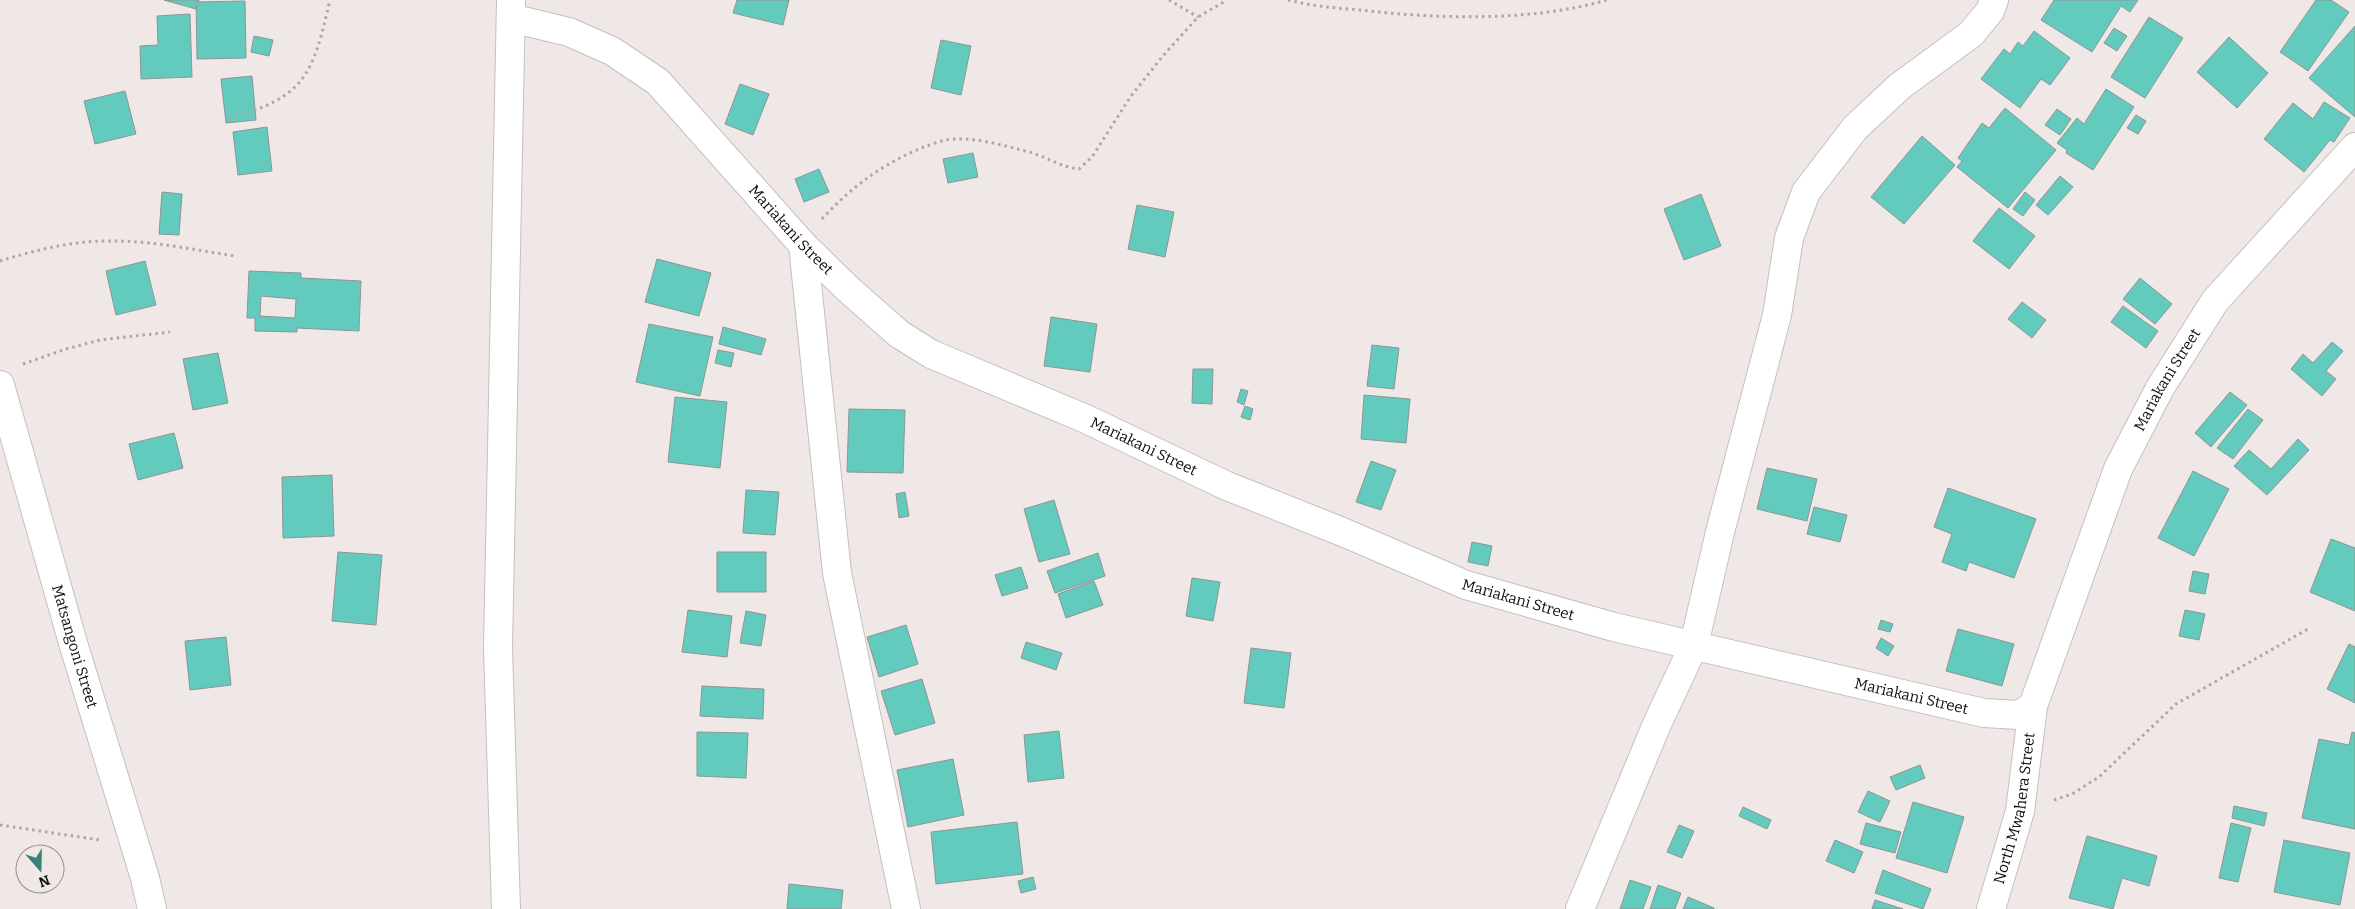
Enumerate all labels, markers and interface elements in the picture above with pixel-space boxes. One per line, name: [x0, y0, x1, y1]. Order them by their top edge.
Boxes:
street label: Mariakani Street: [745, 181, 837, 279]
street label: Mariakani Street: [2130, 325, 2205, 434]
street label: Mariakani Street: [1087, 413, 1200, 480]
street label: Mariakani Street: [1460, 575, 1577, 624]
street label: Matsangoni Street: [48, 583, 102, 711]
street label: Mariakani Street: [1853, 674, 1970, 718]
street label: North Mwahera Street: [1990, 731, 2039, 886]
north arrow: [15, 844, 65, 894]
text: N: [36, 871, 52, 891]

